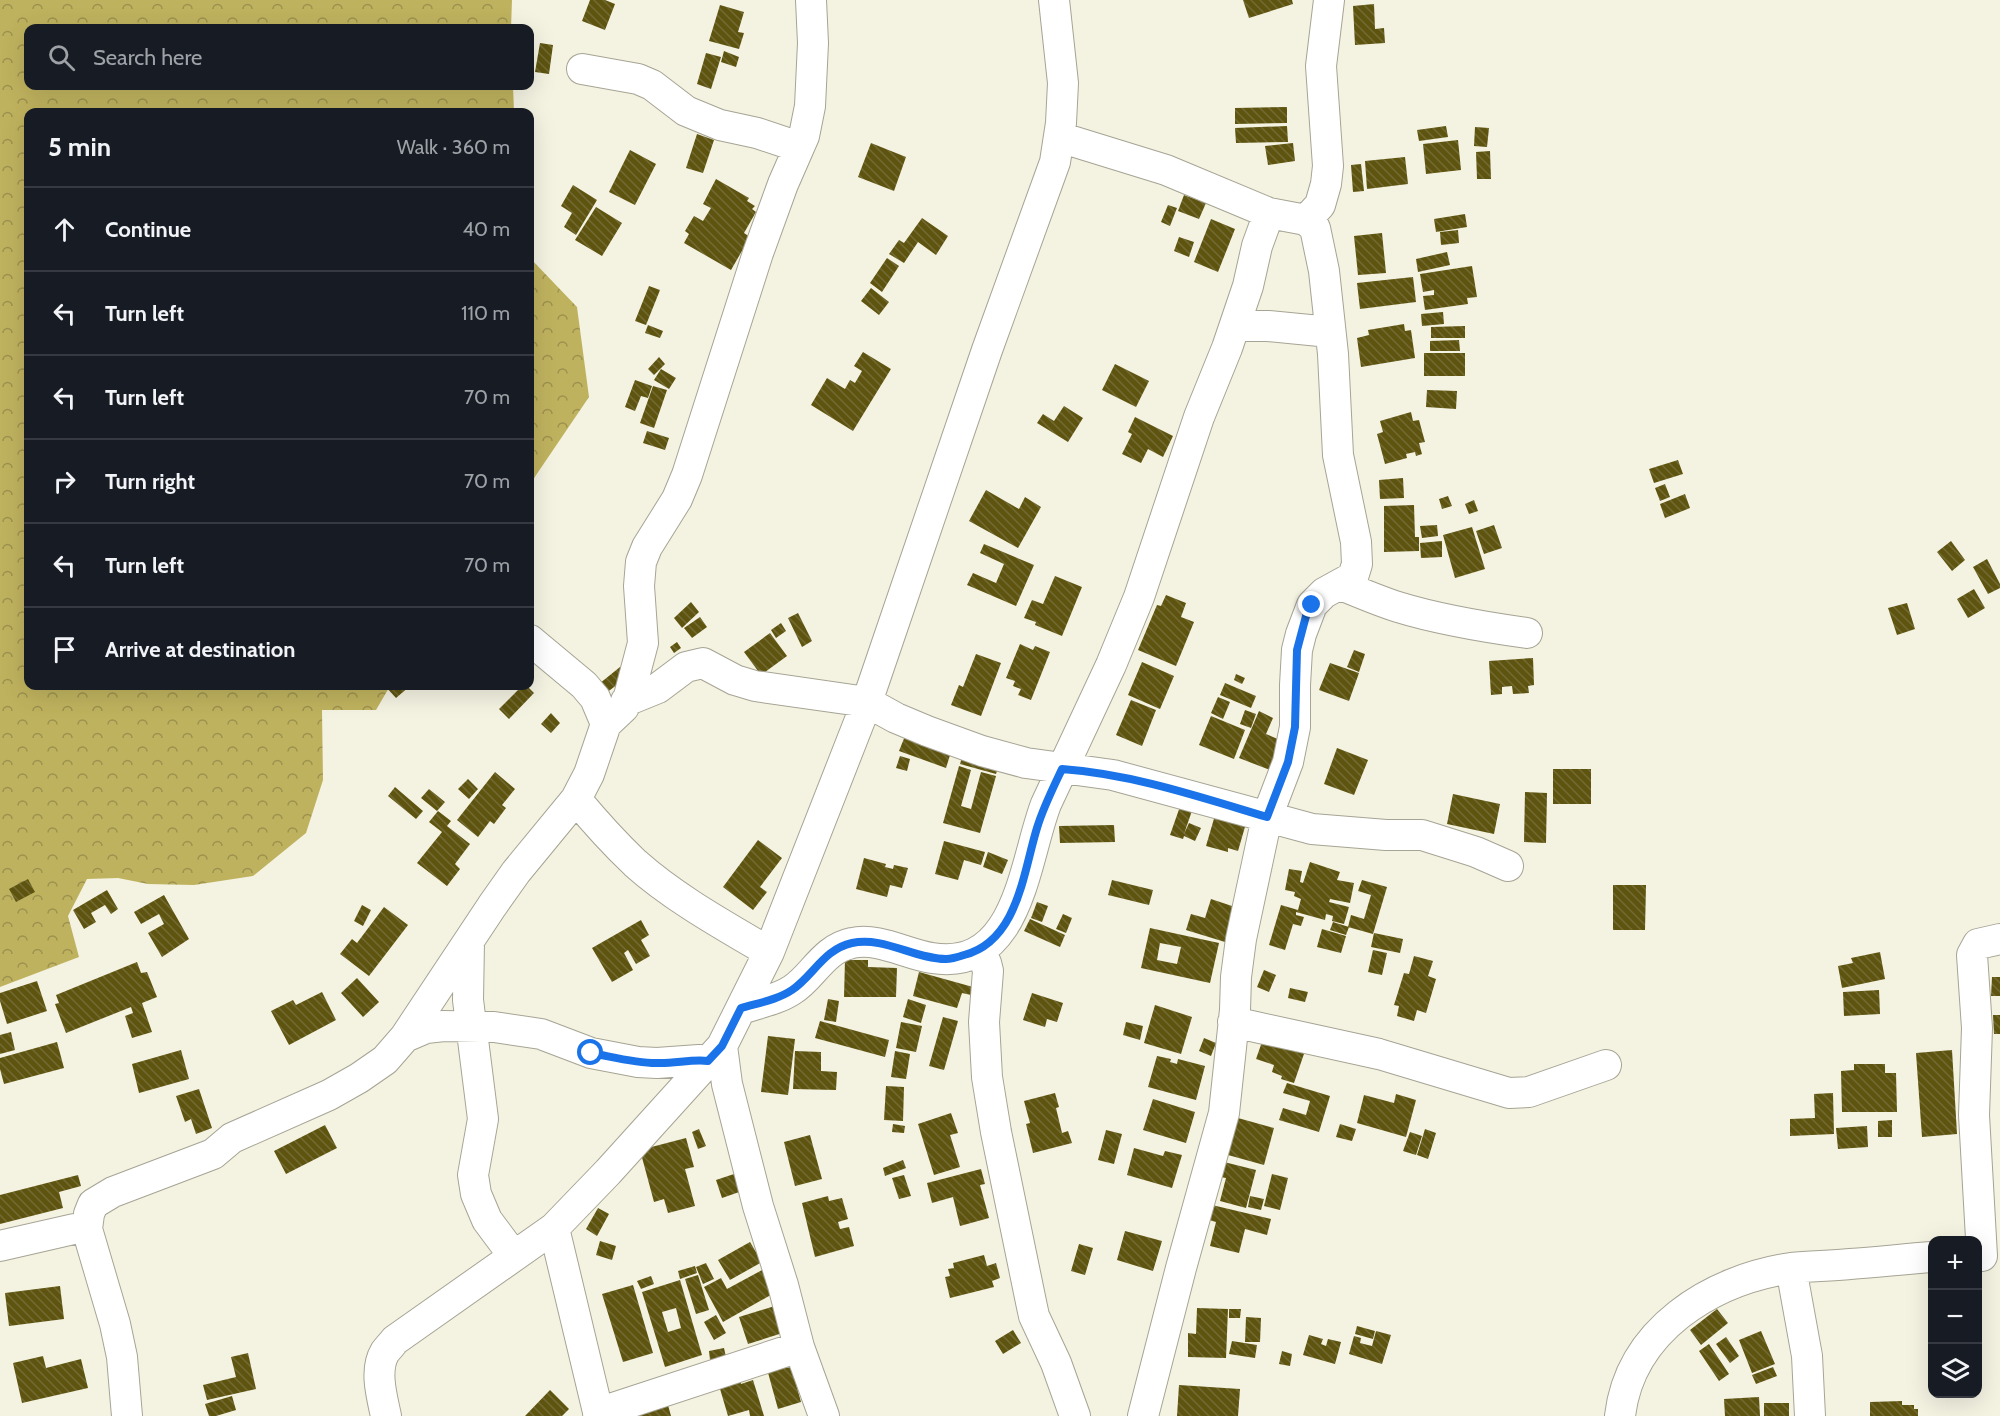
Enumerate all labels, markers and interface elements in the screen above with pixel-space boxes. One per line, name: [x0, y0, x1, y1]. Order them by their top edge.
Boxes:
search box: [24, 24, 534, 90]
icon: search: [45, 41, 78, 74]
text: Search here: [93, 44, 202, 71]
text: 5 min: [48, 131, 111, 163]
text: Walk · 360 m: [397, 135, 510, 159]
icon: ahead: [48, 213, 81, 246]
text: Continue: [105, 216, 191, 243]
text: 40 m: [462, 217, 510, 241]
icon: left: [48, 297, 81, 330]
text: Turn left: [105, 300, 184, 327]
text: 110 m: [461, 301, 510, 325]
icon: left: [48, 381, 81, 414]
text: Turn left: [105, 384, 184, 411]
text: 70 m: [464, 385, 510, 409]
icon: right: [48, 465, 81, 498]
text: Turn right: [105, 468, 195, 495]
text: 70 m: [464, 469, 510, 493]
icon: left: [48, 549, 81, 582]
text: Turn left: [105, 552, 184, 579]
text: 70 m: [464, 553, 510, 577]
route end: [1298, 591, 1324, 617]
icon: arrive: [48, 633, 81, 666]
text: Arrive at destination: [105, 636, 295, 663]
route start: [577, 1039, 603, 1065]
map controls: [1928, 1236, 1982, 1398]
button: +: [1928, 1236, 1982, 1290]
button: −: [1928, 1290, 1982, 1344]
button: layers: [1928, 1344, 1982, 1398]

